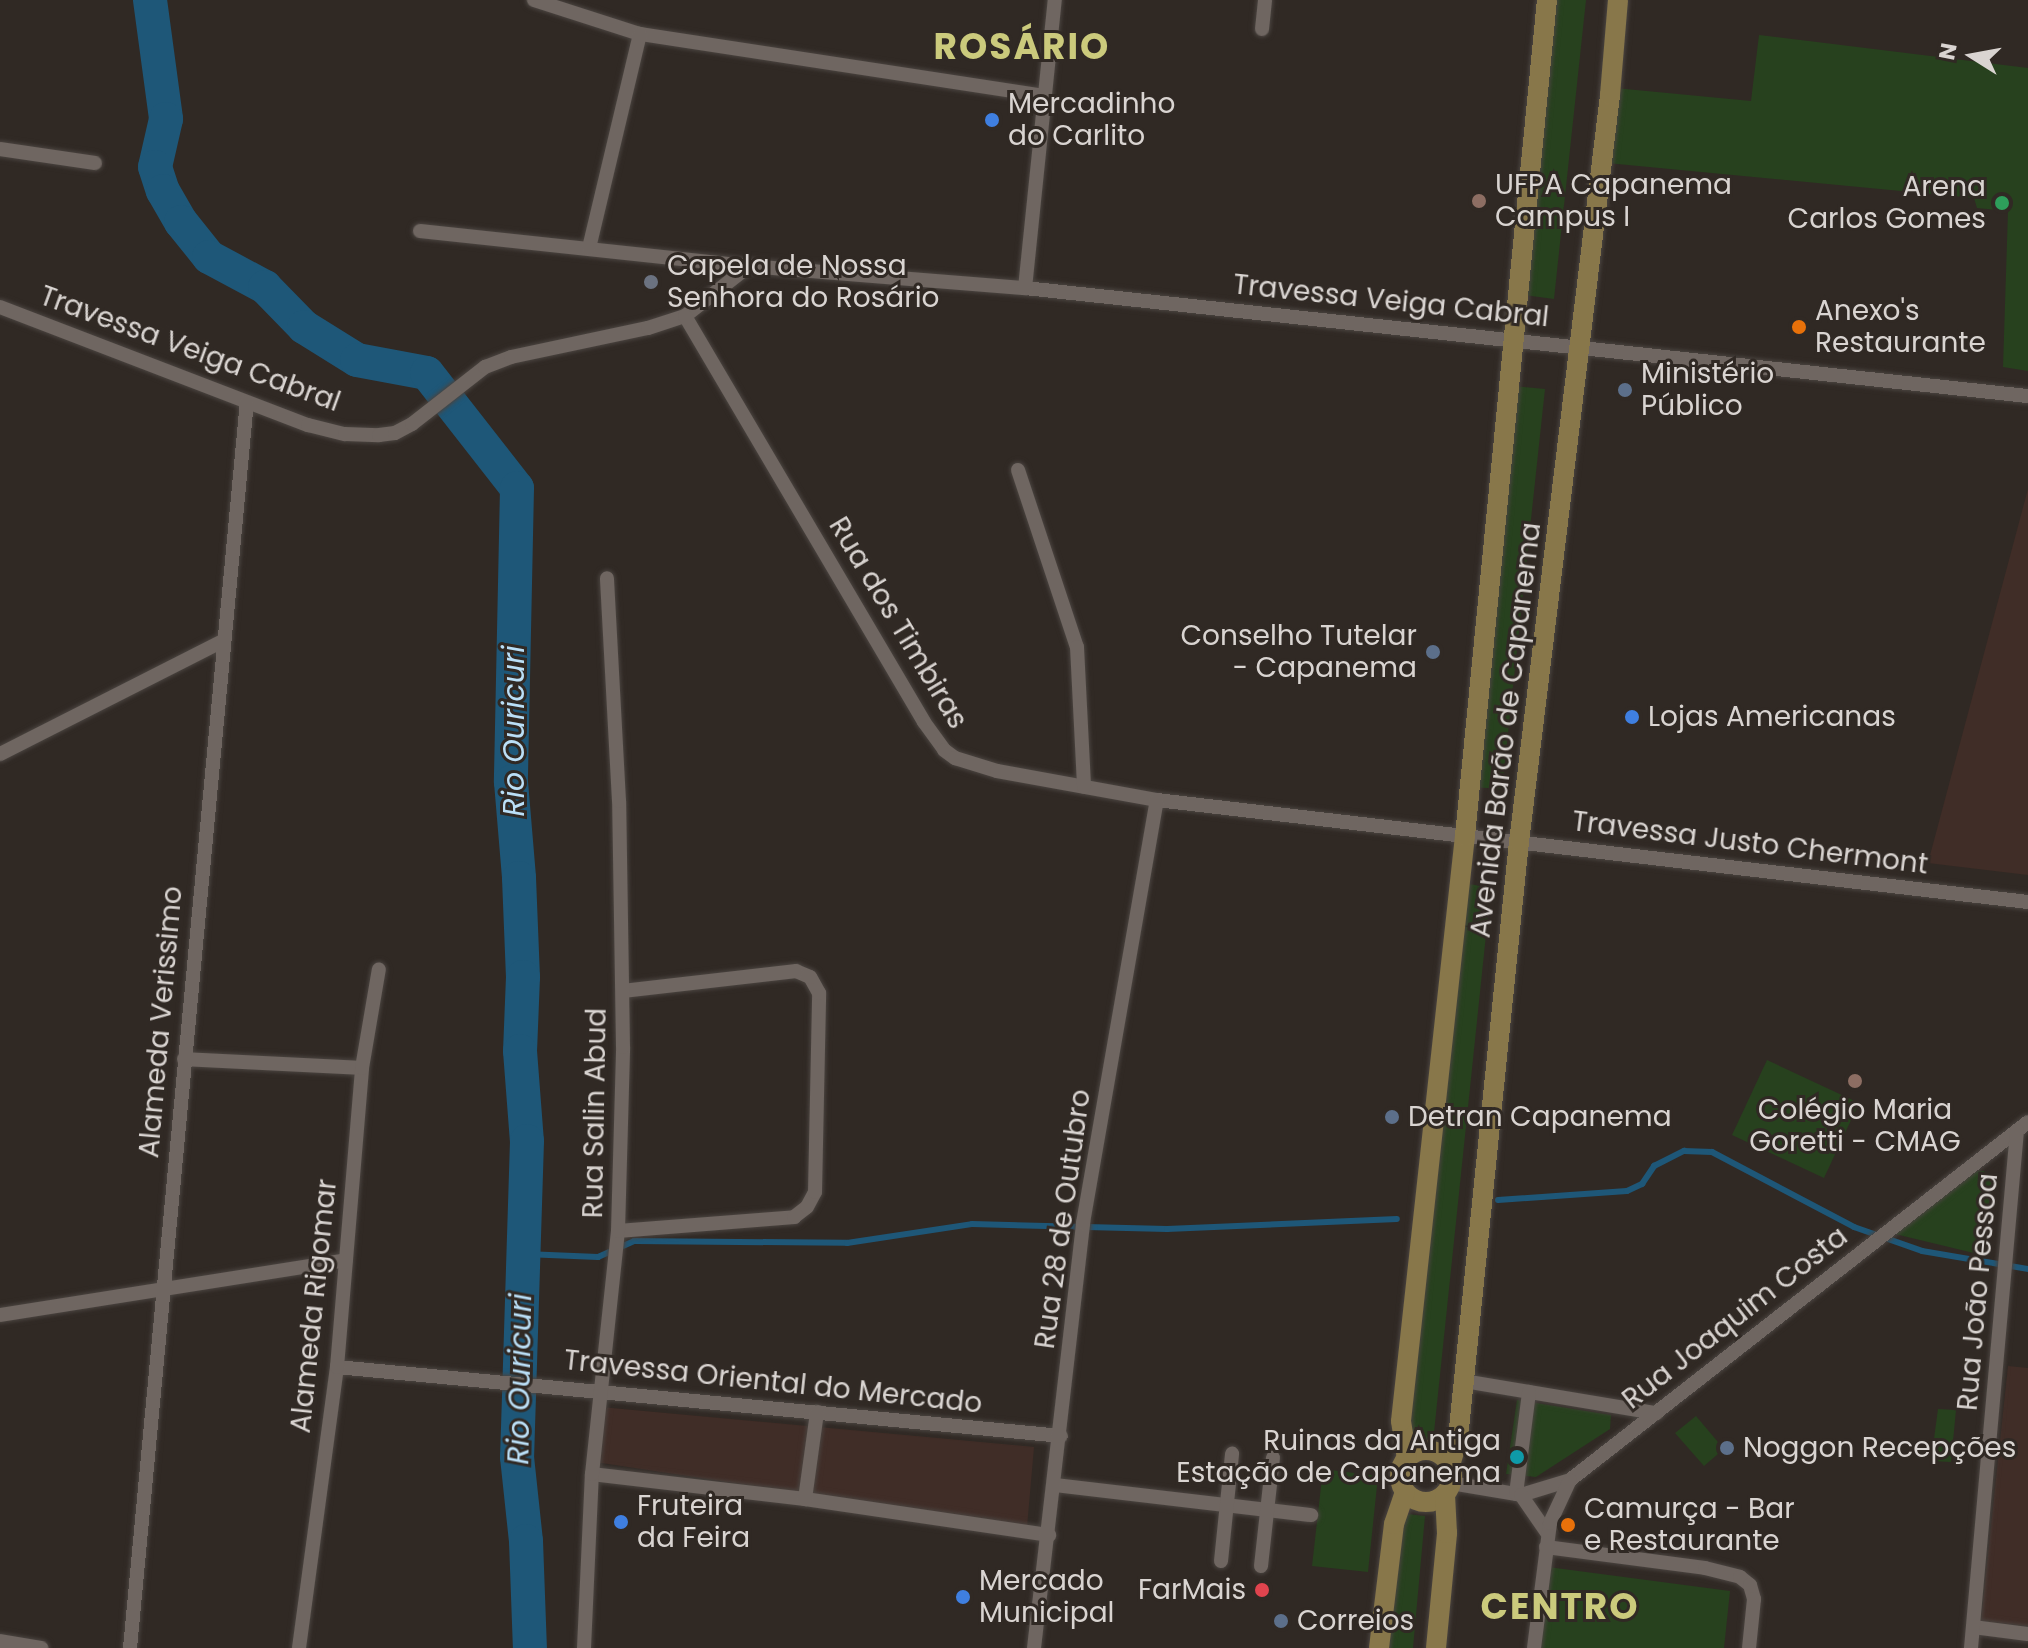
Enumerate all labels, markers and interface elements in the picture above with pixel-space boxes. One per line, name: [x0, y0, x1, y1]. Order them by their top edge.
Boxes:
north arrow: [1932, 16, 2012, 96]
district label: ROSÁRIO: [934, 25, 1110, 69]
text: N: [1931, 40, 1965, 62]
place label: Mercadinho do Carlito: [1008, 87, 1175, 153]
marker: Mercadinho do Carlito: [983, 111, 1001, 129]
place label: UFPA Capanema Campus I: [1495, 168, 1732, 234]
place label: Arena Carlos Gomes: [1788, 170, 1986, 236]
marker: UFPA Capanema Campus I: [1470, 192, 1488, 210]
marker: Arena Carlos Gomes: [1993, 194, 2011, 212]
place label: Capela de Nossa Senhora do Rosário: [667, 249, 939, 315]
street label: Travessa Veiga Cabral: [1231, 268, 1551, 334]
marker: Capela de Nossa Senhora do Rosário: [642, 273, 660, 291]
street label: Travessa Veiga Cabral: [35, 279, 345, 419]
place label: Anexo's Restaurante: [1815, 294, 1986, 360]
marker: Anexo's Restaurante: [1790, 318, 1808, 336]
place label: Ministério Público: [1641, 357, 1774, 423]
marker: Ministério Público: [1616, 381, 1634, 399]
street label: Rua dos Timbiras: [822, 511, 974, 735]
street label: Avenida Barão de Capanema: [1464, 520, 1548, 940]
place label: Conselho Tutelar - Capanema: [1180, 619, 1417, 685]
marker: Conselho Tutelar - Capanema: [1424, 643, 1442, 661]
water label: Rio Ouricuri: [496, 645, 532, 817]
place label: Lojas Americanas: [1648, 700, 1896, 734]
marker: Lojas Americanas: [1623, 708, 1641, 726]
street label: Travessa Justo Chermont: [1570, 804, 1930, 882]
street label: Alameda Verissimo: [132, 885, 190, 1159]
street label: Rua Salin Abud: [576, 1007, 614, 1219]
marker: Colégio Maria Goretti - CMAG: [1846, 1072, 1864, 1090]
street label: Rua 28 de Outubro: [1028, 1087, 1098, 1351]
place label: Colégio Maria Goretti - CMAG: [1749, 1093, 1961, 1159]
place label: Detran Capanema: [1408, 1100, 1672, 1134]
marker: Detran Capanema: [1383, 1108, 1401, 1126]
street label: Rua João Pessoa: [1951, 1172, 2005, 1412]
street label: Alameda Rigomar: [284, 1177, 344, 1435]
street label: Rua Joaquim Costa: [1616, 1220, 1854, 1416]
water label: Rio Ouricuri: [501, 1293, 539, 1465]
street label: Travessa Oriental do Mercado: [562, 1343, 984, 1421]
place label: Ruinas da Antiga Estação de Capanema: [1176, 1424, 1501, 1490]
place label: Noggon Recepções: [1743, 1431, 2016, 1465]
marker: Noggon Recepções: [1718, 1439, 1736, 1457]
marker: Ruinas da Antiga Estação de Capanema: [1508, 1448, 1526, 1466]
place label: Fruteira da Feira: [637, 1489, 750, 1555]
place label: Camurça - Bar e Restaurante: [1584, 1492, 1795, 1558]
marker: Fruteira da Feira: [612, 1513, 630, 1531]
marker: Camurça - Bar e Restaurante: [1559, 1516, 1577, 1534]
place label: Mercado Municipal: [979, 1564, 1114, 1630]
place label: FarMais: [1138, 1573, 1246, 1607]
marker: FarMais: [1253, 1581, 1271, 1599]
district label: CENTRO: [1480, 1585, 1640, 1629]
marker: Mercado Municipal: [954, 1588, 972, 1606]
place label: Correios: [1297, 1604, 1414, 1638]
marker: Correios: [1272, 1612, 1290, 1630]

